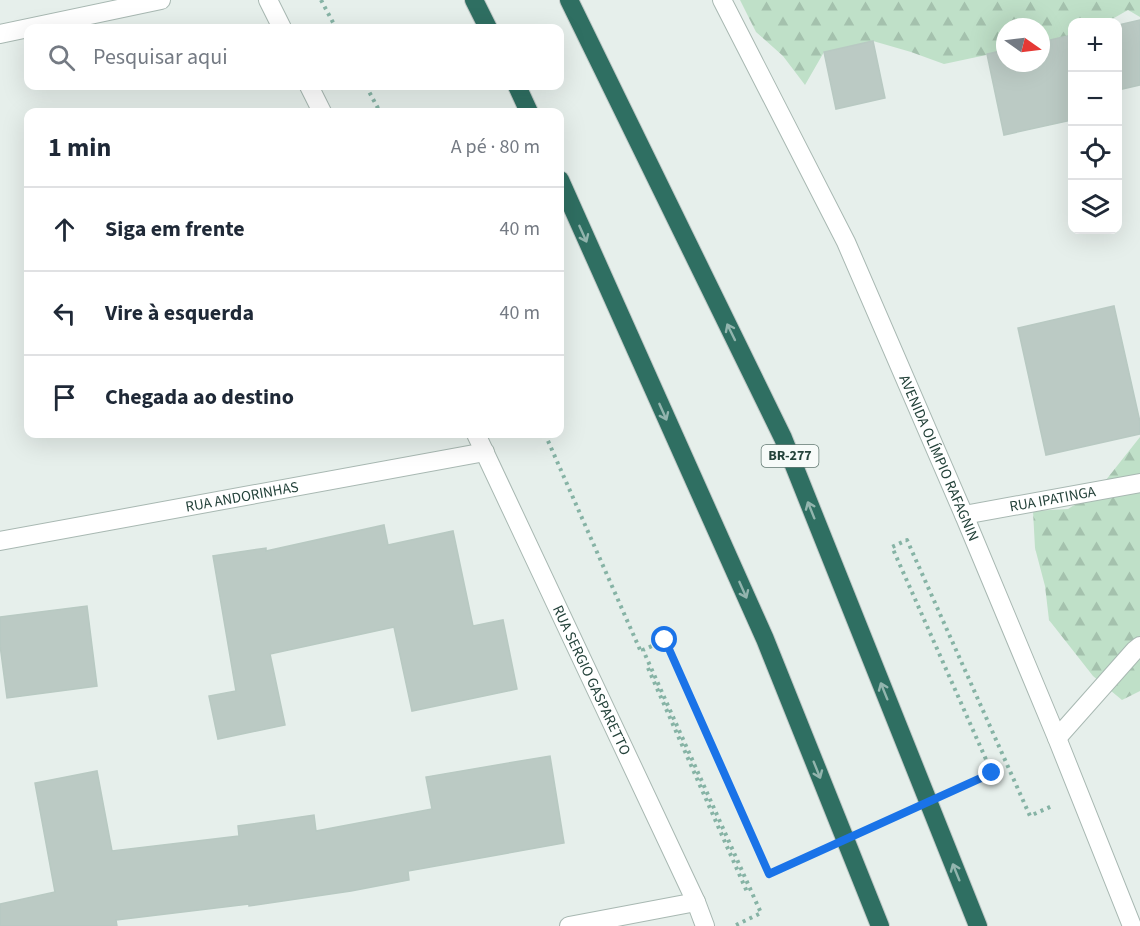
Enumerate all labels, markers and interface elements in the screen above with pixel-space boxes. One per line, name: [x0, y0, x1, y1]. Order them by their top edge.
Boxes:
north arrow: [996, 18, 1050, 72]
map controls: [1068, 18, 1122, 234]
button: +: [1068, 18, 1122, 72]
search box: [24, 24, 564, 90]
icon: search: [45, 41, 78, 74]
text: Pesquisar aqui: [93, 41, 228, 73]
button: −: [1068, 72, 1122, 126]
button: locate: [1068, 126, 1122, 180]
text: 1 min: [48, 129, 111, 166]
text: A pé · 80 m: [451, 133, 540, 161]
button: layers: [1068, 180, 1122, 234]
icon: ahead: [48, 213, 81, 246]
text: Siga em frente: [105, 213, 245, 245]
text: 40 m: [500, 215, 540, 243]
one-way arrow: [578, 224, 590, 242]
icon: left: [48, 297, 81, 330]
text: Vire à esquerda: [105, 297, 254, 329]
text: 40 m: [500, 299, 540, 327]
one-way arrow: [725, 324, 736, 342]
street label: AVENIDA OLÍMPIO RAFAGNIN: [894, 371, 984, 544]
icon: arrive: [48, 381, 81, 414]
text: Chegada ao destino: [105, 381, 294, 413]
one-way arrow: [658, 402, 669, 420]
road number: BR-277: [762, 445, 818, 467]
street label: RUA ANDORINHAS: [184, 476, 300, 517]
street label: RUA IPATINGA: [1008, 481, 1098, 517]
one-way arrow: [805, 501, 816, 519]
one-way arrow: [737, 580, 749, 598]
street label: RUA SERGIO GASPARETTO: [547, 602, 636, 759]
route start: [651, 626, 677, 652]
one-way arrow: [878, 682, 889, 700]
route end: [978, 759, 1004, 785]
one-way arrow: [812, 760, 823, 779]
one-way arrow: [950, 863, 961, 881]

